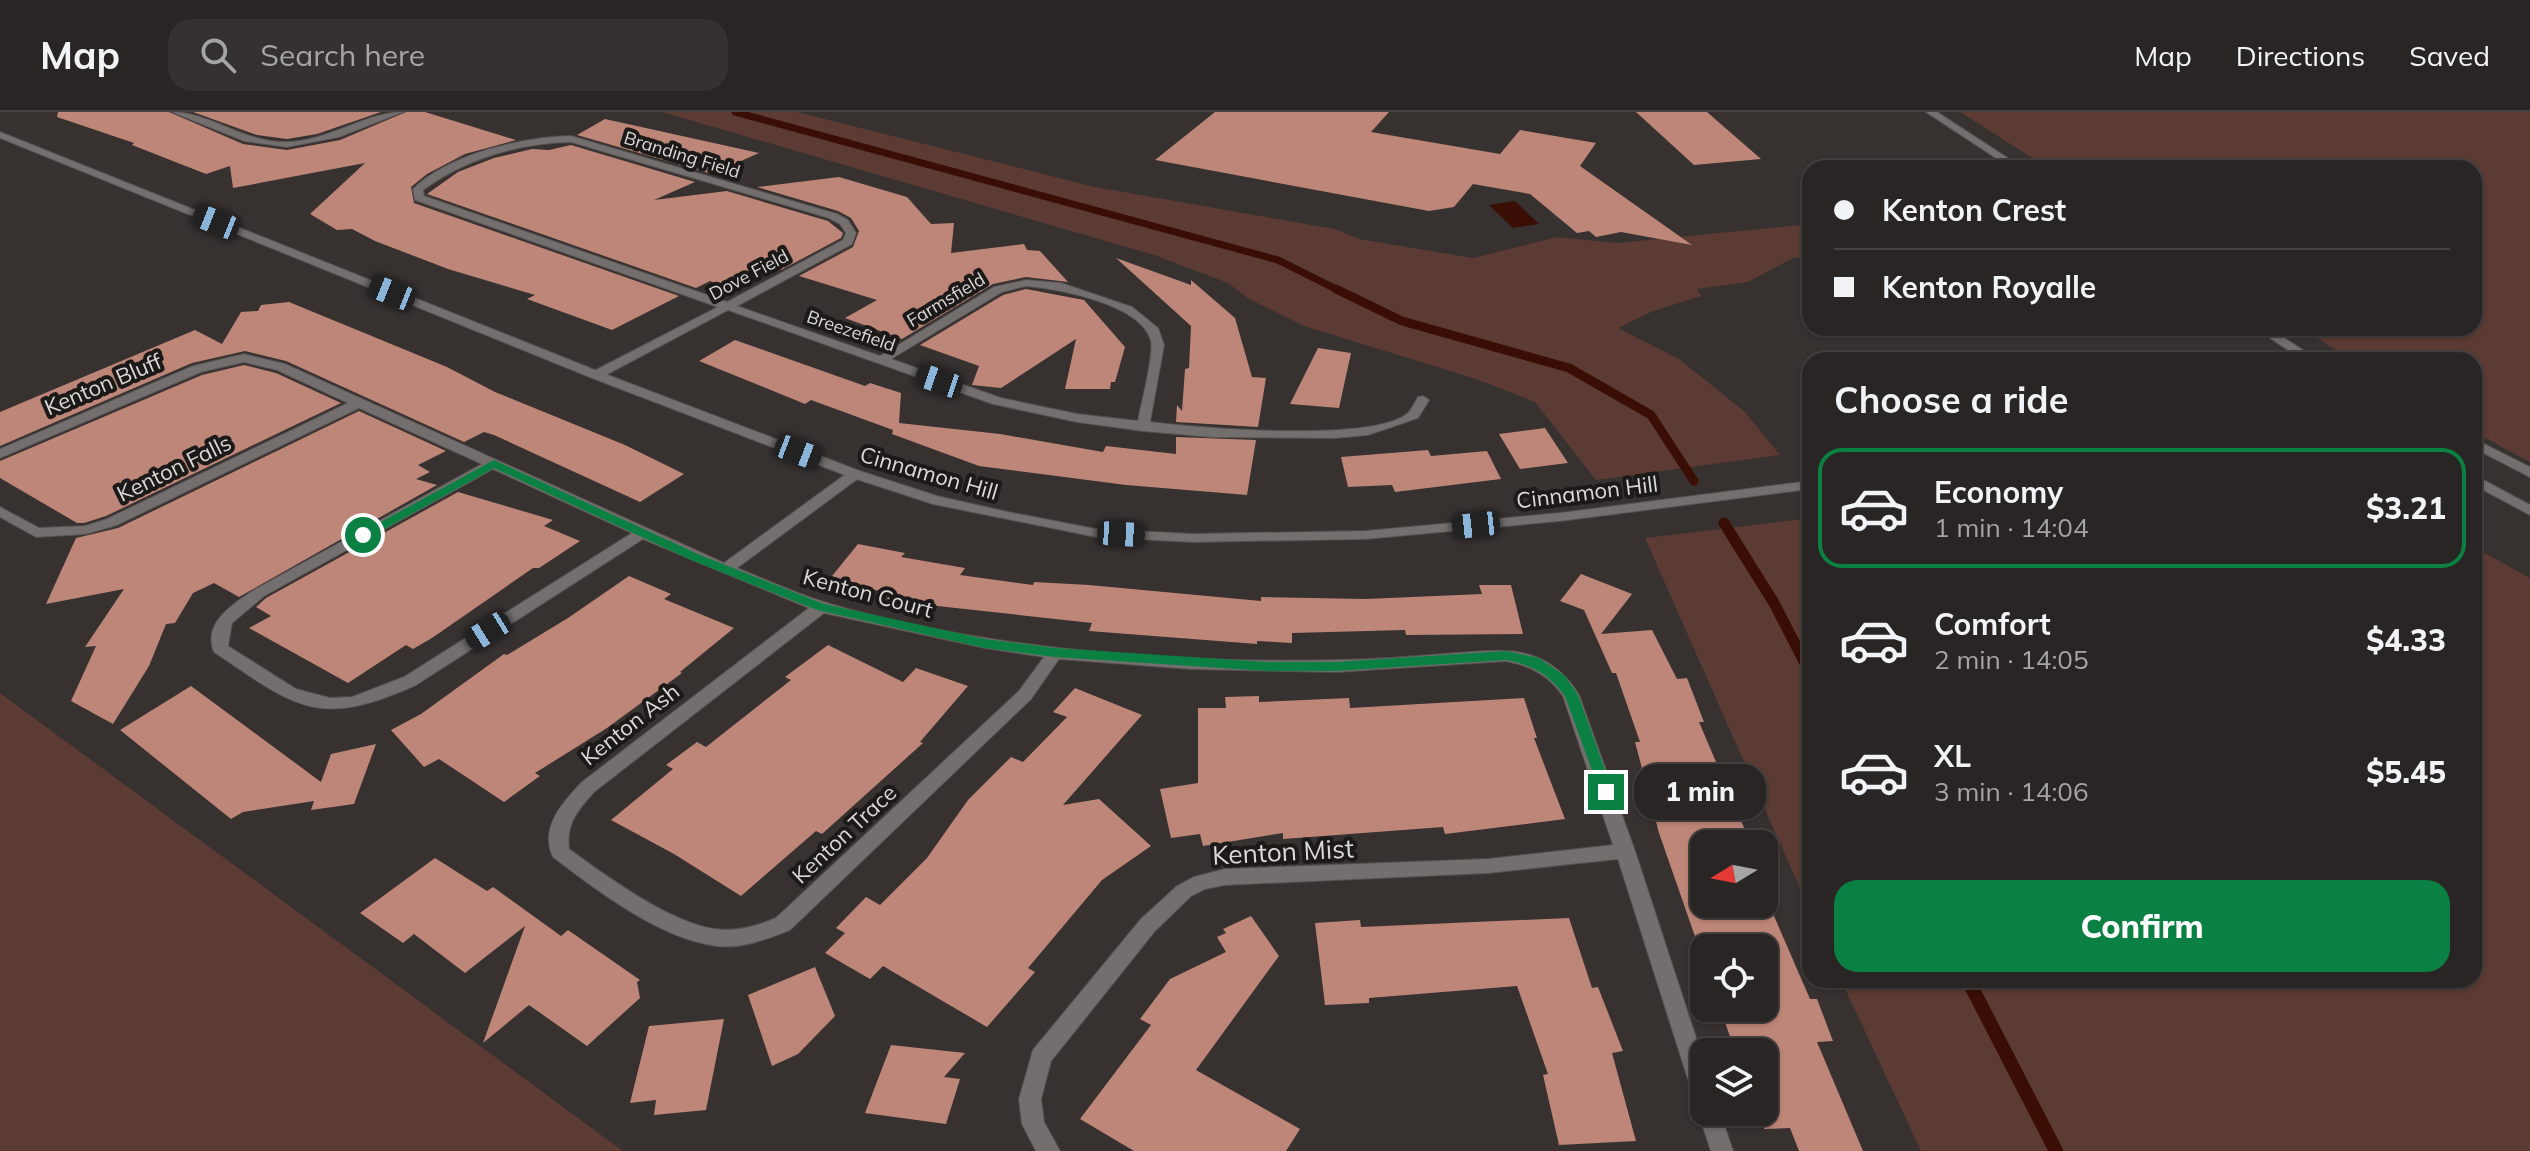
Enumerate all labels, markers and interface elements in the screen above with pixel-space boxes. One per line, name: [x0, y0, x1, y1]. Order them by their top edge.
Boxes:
search box: [168, 19, 728, 91]
text: Map: [40, 31, 120, 79]
icon: search: [196, 33, 240, 77]
text: Search here: [260, 36, 425, 74]
text: Map: [2134, 38, 2192, 73]
text: Directions: [2236, 38, 2365, 73]
text: Saved: [2409, 38, 2490, 73]
street label: Branding Field: [621, 126, 743, 183]
text: Kenton Crest: [1882, 191, 2066, 229]
car: [189, 202, 243, 242]
street label: Dove Field: [705, 244, 792, 305]
street label: Farmsfield: [903, 267, 989, 332]
text: Kenton Royalle: [1882, 268, 2096, 306]
car: [365, 273, 419, 313]
street label: Breezefield: [804, 305, 899, 356]
street label: Kenton Bluff: [40, 347, 166, 421]
car: [912, 362, 966, 400]
text: Choose a ride: [1834, 377, 2068, 422]
street label: Kenton Falls: [112, 428, 236, 508]
car: [771, 432, 825, 472]
street label: Cinnamon Hill: [857, 440, 1001, 506]
street label: Cinnamon Hill: [1515, 469, 1659, 515]
icon: car: [1838, 472, 1910, 544]
text: Economy: [1934, 473, 2063, 511]
text: $3.21: [2366, 489, 2446, 527]
car: [1451, 511, 1501, 539]
text: 1 min · 14:04: [1934, 511, 2089, 544]
route start: [345, 517, 381, 553]
car: [1096, 521, 1146, 547]
street label: Kenton Court: [800, 562, 936, 624]
icon: car: [1838, 604, 1910, 676]
text: Comfort: [1934, 605, 2051, 643]
car: [461, 608, 515, 654]
text: $4.33: [2366, 621, 2446, 659]
text: 2 min · 14:05: [1934, 643, 2089, 676]
street label: Kenton Ash: [575, 677, 685, 771]
icon: car: [1838, 736, 1910, 808]
text: XL: [1934, 737, 1971, 775]
text: $5.45: [2366, 753, 2446, 791]
callout: 1 min: [1634, 764, 1766, 820]
route end: [1588, 774, 1624, 810]
text: 1 min: [1665, 775, 1735, 808]
text: 3 min · 14:06: [1934, 775, 2089, 808]
street label: Kenton Trace: [786, 779, 902, 889]
north arrow: [1690, 830, 1778, 918]
map controls: [1690, 830, 1778, 1126]
street label: Kenton Mist: [1211, 831, 1355, 872]
button: Confirm: [1834, 880, 2450, 972]
button: locate: [1690, 934, 1778, 1022]
button: layers: [1690, 1038, 1778, 1126]

